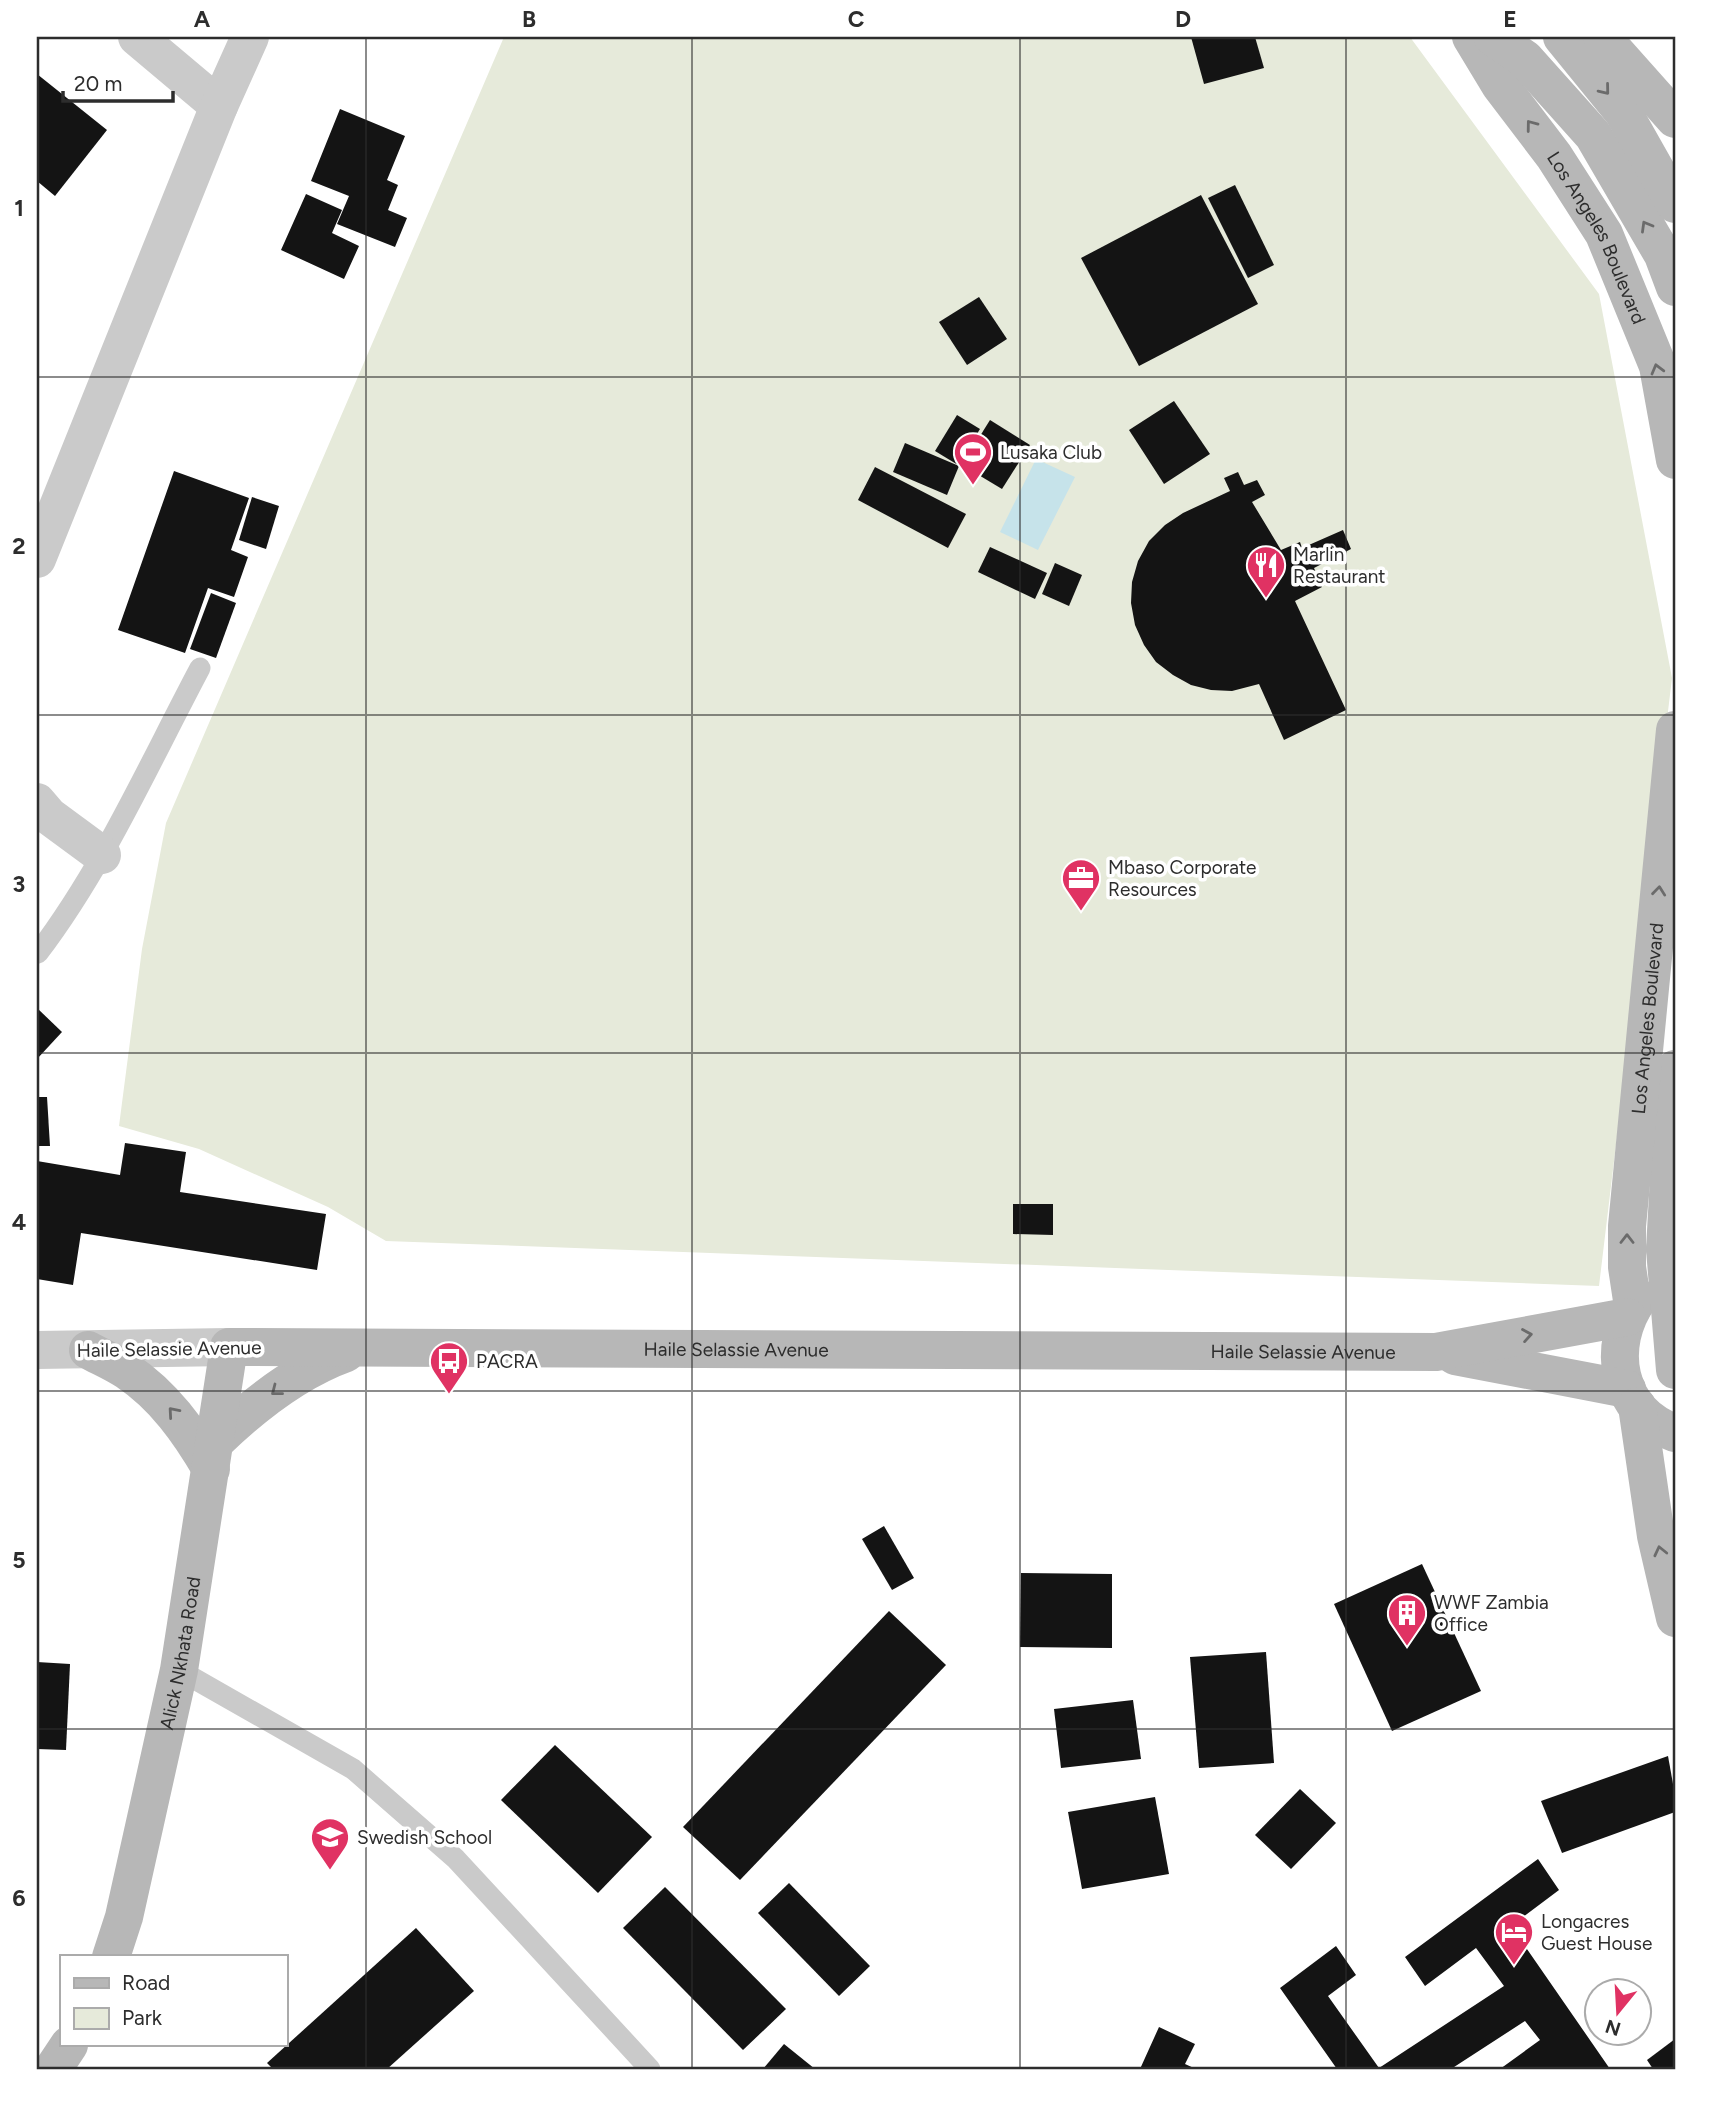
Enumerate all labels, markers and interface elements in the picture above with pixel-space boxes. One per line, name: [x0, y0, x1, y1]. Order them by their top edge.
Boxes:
text: A: [194, 5, 211, 33]
text: B: [522, 5, 536, 33]
text: C: [848, 5, 865, 33]
text: D: [1175, 5, 1191, 33]
text: E: [1503, 5, 1517, 33]
scale bar: [63, 60, 173, 104]
text: 20 m: [74, 71, 122, 96]
one-way arrow: [1597, 82, 1610, 94]
one-way arrow: [1527, 120, 1539, 133]
street label: Los Angeles Boulevard: [1543, 147, 1651, 327]
text: 1: [14, 194, 24, 222]
one-way arrow: [1641, 220, 1654, 233]
one-way arrow: [1651, 363, 1665, 375]
sports icon: Lusaka Club: [952, 431, 994, 486]
place label: Lusaka Club: [1000, 441, 1102, 464]
text: 2: [12, 532, 26, 560]
place label: Marlin Restaurant: [1293, 543, 1385, 588]
restaurant icon: Marlin Restaurant: [1245, 544, 1287, 599]
place label: Mbaso Corporate Resources: [1108, 856, 1256, 901]
office icon: Mbaso Corporate Resources: [1060, 857, 1102, 912]
text: 3: [13, 870, 25, 898]
one-way arrow: [1651, 885, 1666, 896]
street label: Los Angeles Boulevard: [1626, 922, 1668, 1115]
text: 4: [12, 1208, 26, 1236]
one-way arrow: [1619, 1233, 1635, 1244]
one-way arrow: [1521, 1328, 1533, 1343]
street label: Haile Selassie Avenue: [76, 1336, 262, 1362]
street label: Haile Selassie Avenue: [643, 1337, 829, 1361]
bus stop icon: PACRA: [428, 1340, 470, 1395]
street label: Haile Selassie Avenue: [1210, 1340, 1396, 1363]
place label: PACRA: [476, 1350, 538, 1373]
one-way arrow: [272, 1382, 284, 1395]
one-way arrow: [169, 1408, 181, 1421]
one-way arrow: [1653, 1545, 1668, 1557]
text: 5: [12, 1546, 26, 1574]
street label: Alick Nkhata Road: [155, 1575, 205, 1732]
place label: WWF Zambia Office: [1434, 1591, 1549, 1636]
building icon: WWF Zambia Office: [1386, 1592, 1428, 1647]
school or university icon: Swedish School: [309, 1816, 351, 1871]
place label: Swedish School: [357, 1826, 492, 1849]
text: 6: [12, 1884, 26, 1912]
place label: Longacres Guest House: [1541, 1910, 1652, 1955]
hotel icon: Longacres Guest House: [1493, 1911, 1535, 1966]
legend: [60, 1955, 287, 2046]
text: Road: [122, 1970, 170, 1995]
north arrow: [1582, 1976, 1652, 2046]
text: Park: [122, 2005, 163, 2030]
text: N: [1602, 2014, 1623, 2041]

